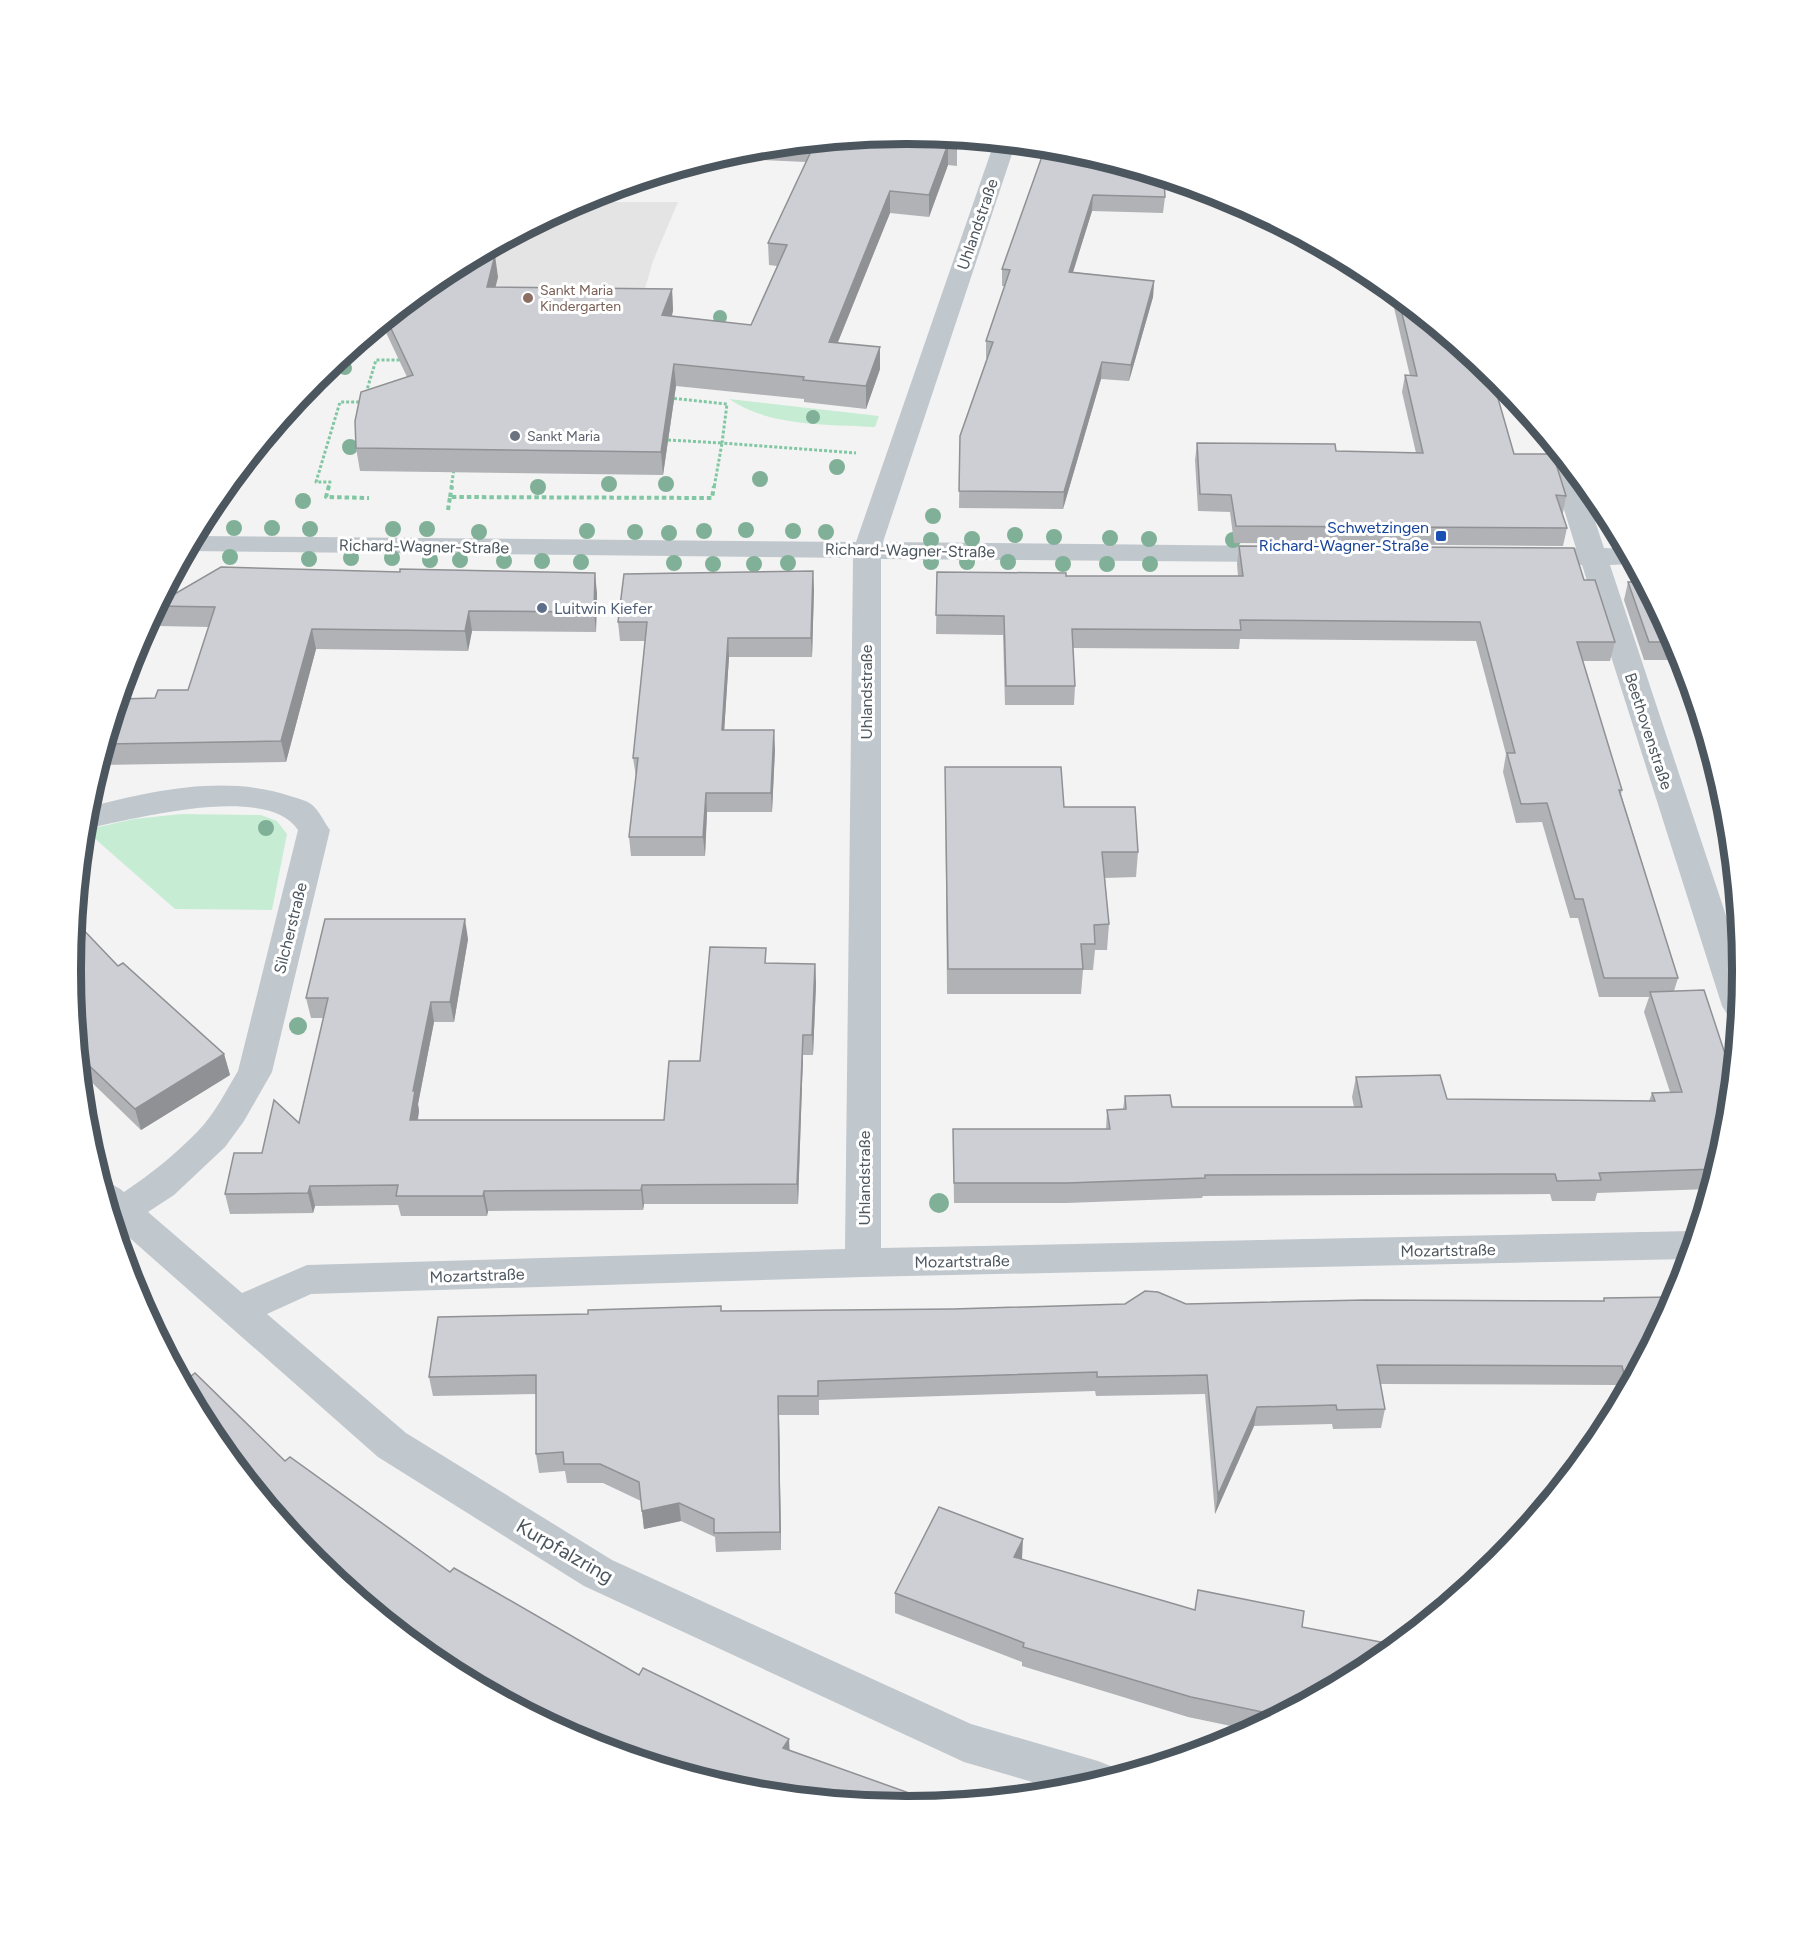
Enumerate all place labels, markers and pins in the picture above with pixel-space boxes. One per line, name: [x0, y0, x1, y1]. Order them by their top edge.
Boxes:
place label: Sankt Maria Kindergarten: [540, 282, 621, 315]
marker: Sankt Maria Kindergarten: [521, 291, 535, 305]
place label: Sankt Maria: [527, 428, 600, 445]
marker: Sankt Maria: [508, 429, 522, 443]
place label: Schwetzingen Richard-Wagner-Straße: [1259, 518, 1429, 555]
marker: Schwetzingen Richard-Wagner-Straße: [1434, 529, 1448, 543]
place label: Luitwin Kiefer: [554, 599, 653, 618]
marker: Luitwin Kiefer: [535, 601, 549, 615]

